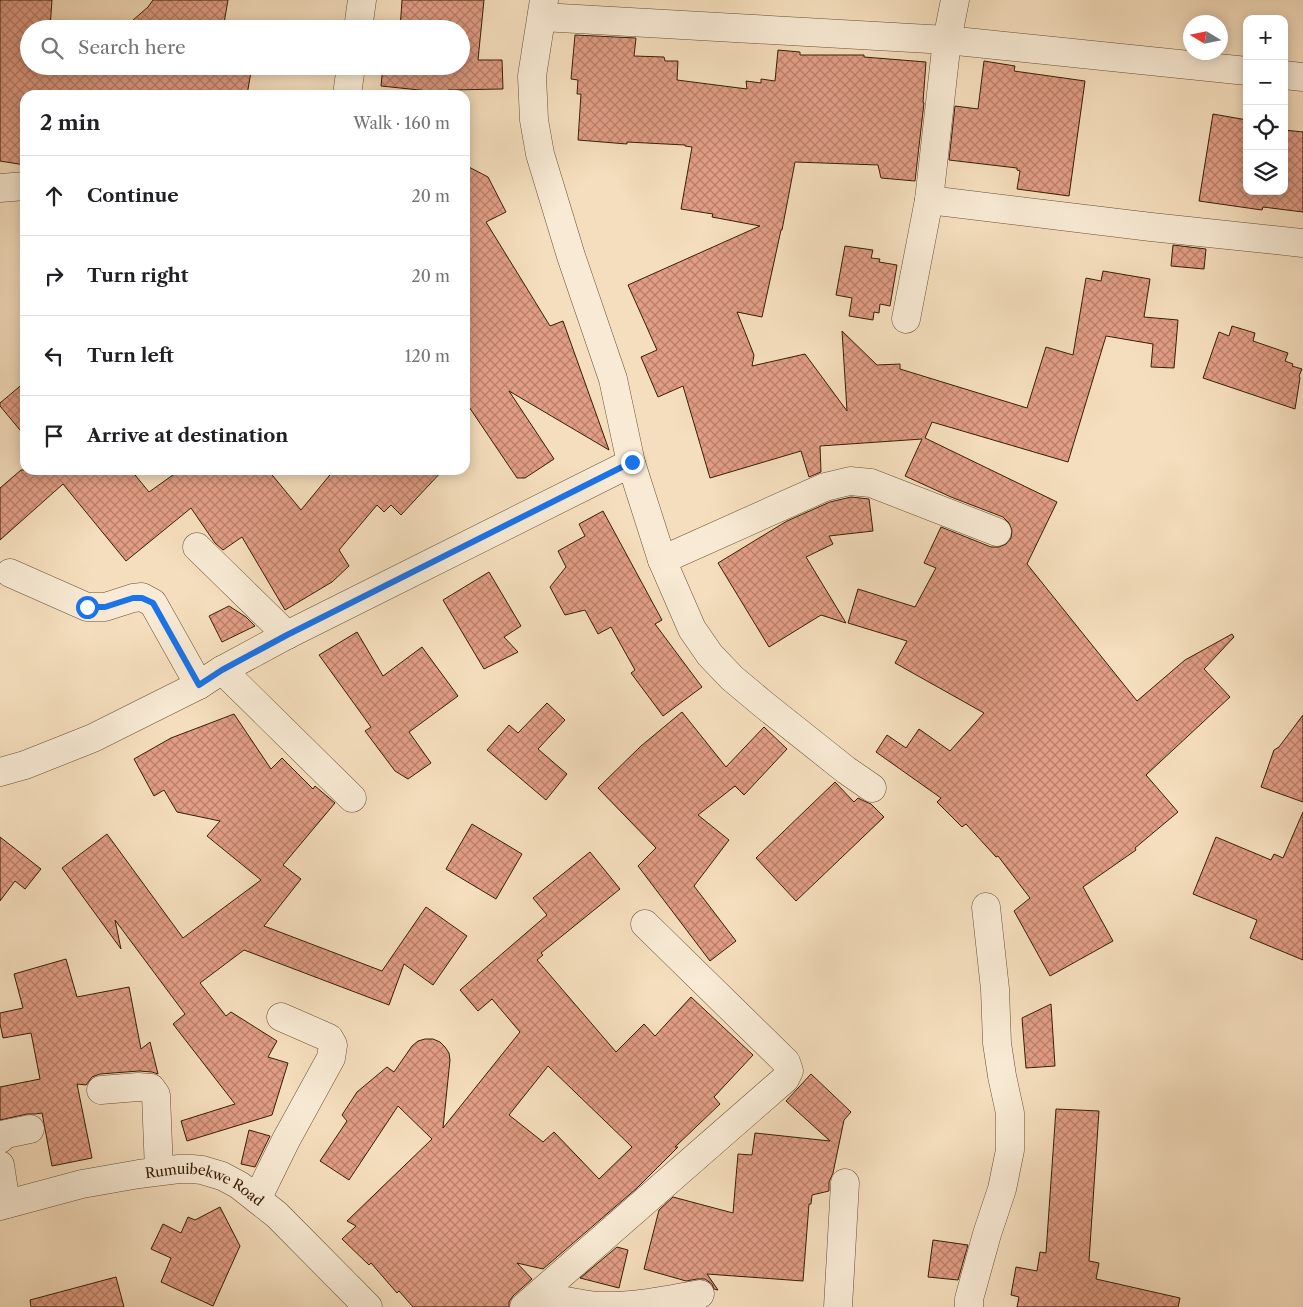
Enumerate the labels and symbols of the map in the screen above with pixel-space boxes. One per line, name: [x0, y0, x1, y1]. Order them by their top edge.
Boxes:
north arrow: [1183, 15, 1228, 60]
route end: [621, 451, 644, 474]
route start: [76, 596, 99, 619]
street label: Rumuibekwe Road: [144, 1160, 268, 1210]

